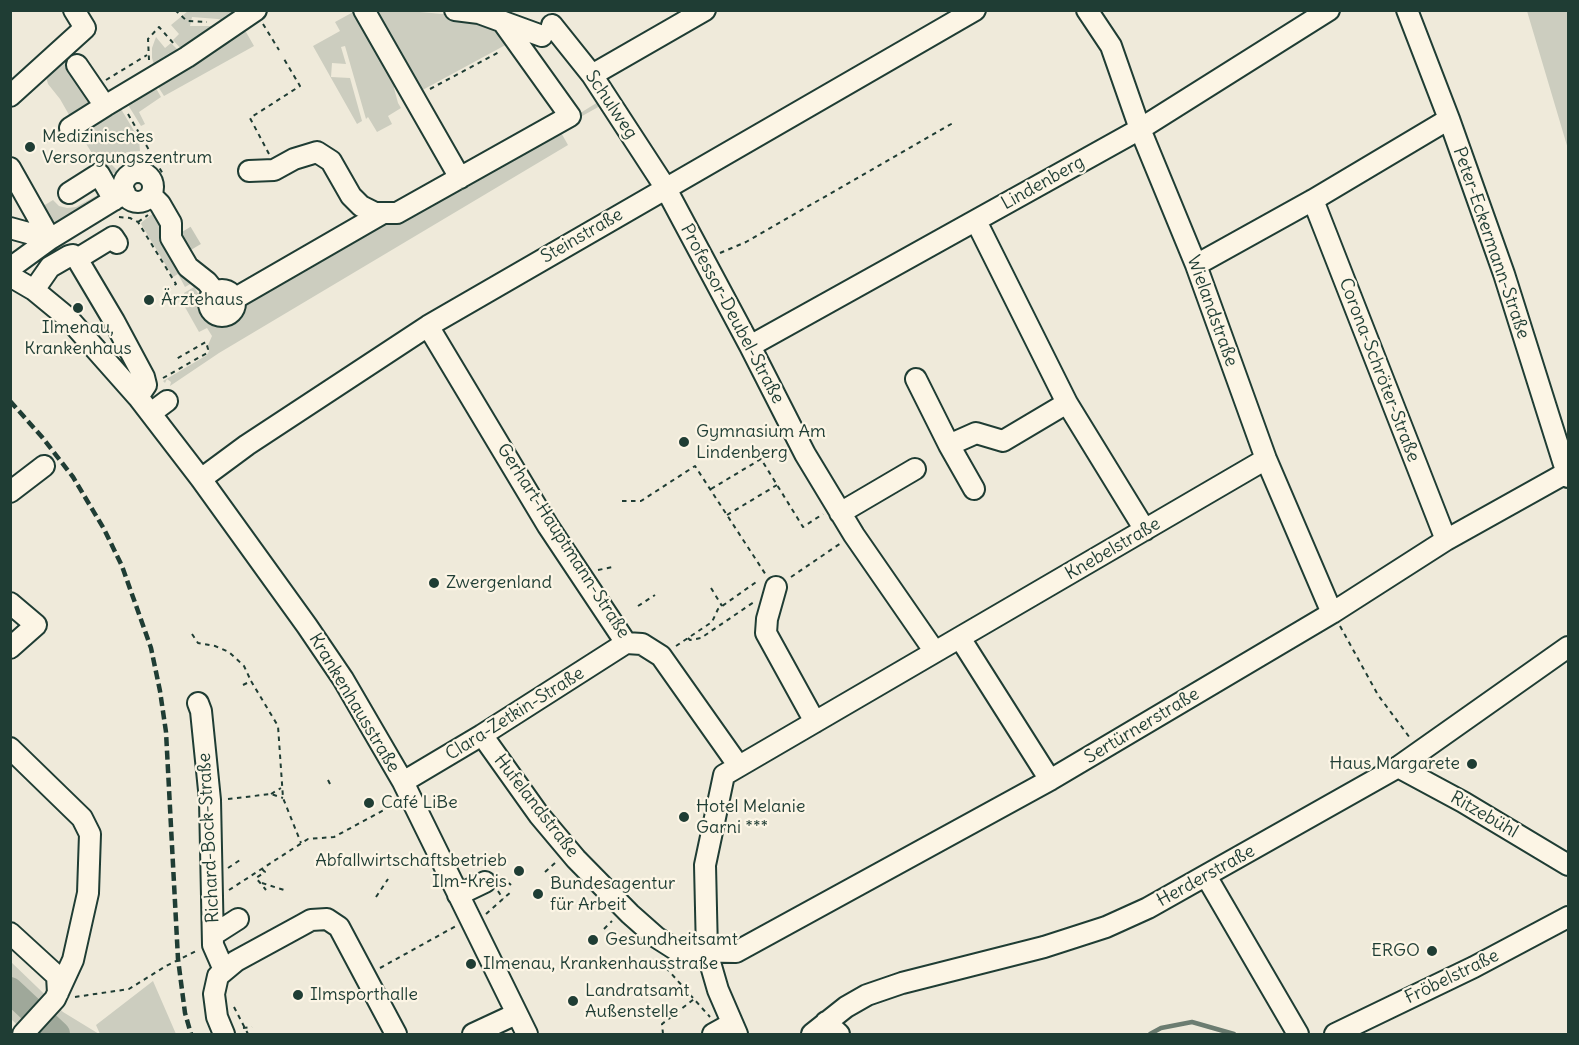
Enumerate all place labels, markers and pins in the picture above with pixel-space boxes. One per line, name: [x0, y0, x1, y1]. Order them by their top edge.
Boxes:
place label: Medizinisches Versorgungszentrum: [42, 126, 212, 168]
marker: Medizinisches Versorgungszentrum: [23, 140, 37, 154]
place label: Ärztehaus: [161, 289, 243, 311]
marker: Ärztehaus: [142, 293, 156, 307]
marker: Ilmenau, Krankenhaus: [71, 301, 85, 315]
place label: Ilmenau, Krankenhaus: [24, 317, 132, 360]
place label: Gymnasium Am Lindenberg: [696, 421, 826, 464]
marker: Gymnasium Am Lindenberg: [677, 435, 691, 449]
place label: Zwergenland: [446, 572, 552, 594]
marker: Zwergenland: [427, 576, 441, 590]
place label: Haus Margarete: [1330, 753, 1460, 775]
marker: Haus Margarete: [1465, 757, 1479, 771]
place label: Café LiBe: [381, 792, 458, 814]
marker: Café LiBe: [362, 796, 376, 810]
place label: Hotel Melanie Garni ***: [696, 796, 805, 838]
marker: Hotel Melanie Garni ***: [677, 810, 691, 824]
place label: Abfallwirtschaftsbetrieb Ilm-Kreis: [315, 850, 507, 892]
marker: Abfallwirtschaftsbetrieb Ilm-Kreis: [512, 864, 526, 878]
place label: Bundesagentur für Arbeit: [550, 873, 675, 916]
marker: Bundesagentur für Arbeit: [531, 887, 545, 901]
place label: Gesundheitsamt: [605, 929, 738, 951]
marker: Gesundheitsamt: [586, 933, 600, 947]
place label: ERGO: [1371, 940, 1420, 962]
marker: ERGO: [1425, 944, 1439, 958]
place label: Ilmenau, Krankenhausstraße: [483, 953, 718, 975]
marker: Ilmenau, Krankenhausstraße: [464, 957, 478, 971]
place label: Landratsamt Außenstelle: [585, 980, 690, 1022]
place label: Ilmsporthalle: [310, 984, 418, 1006]
marker: Ilmsporthalle: [291, 988, 305, 1002]
marker: Landratsamt Außenstelle: [566, 994, 580, 1008]

